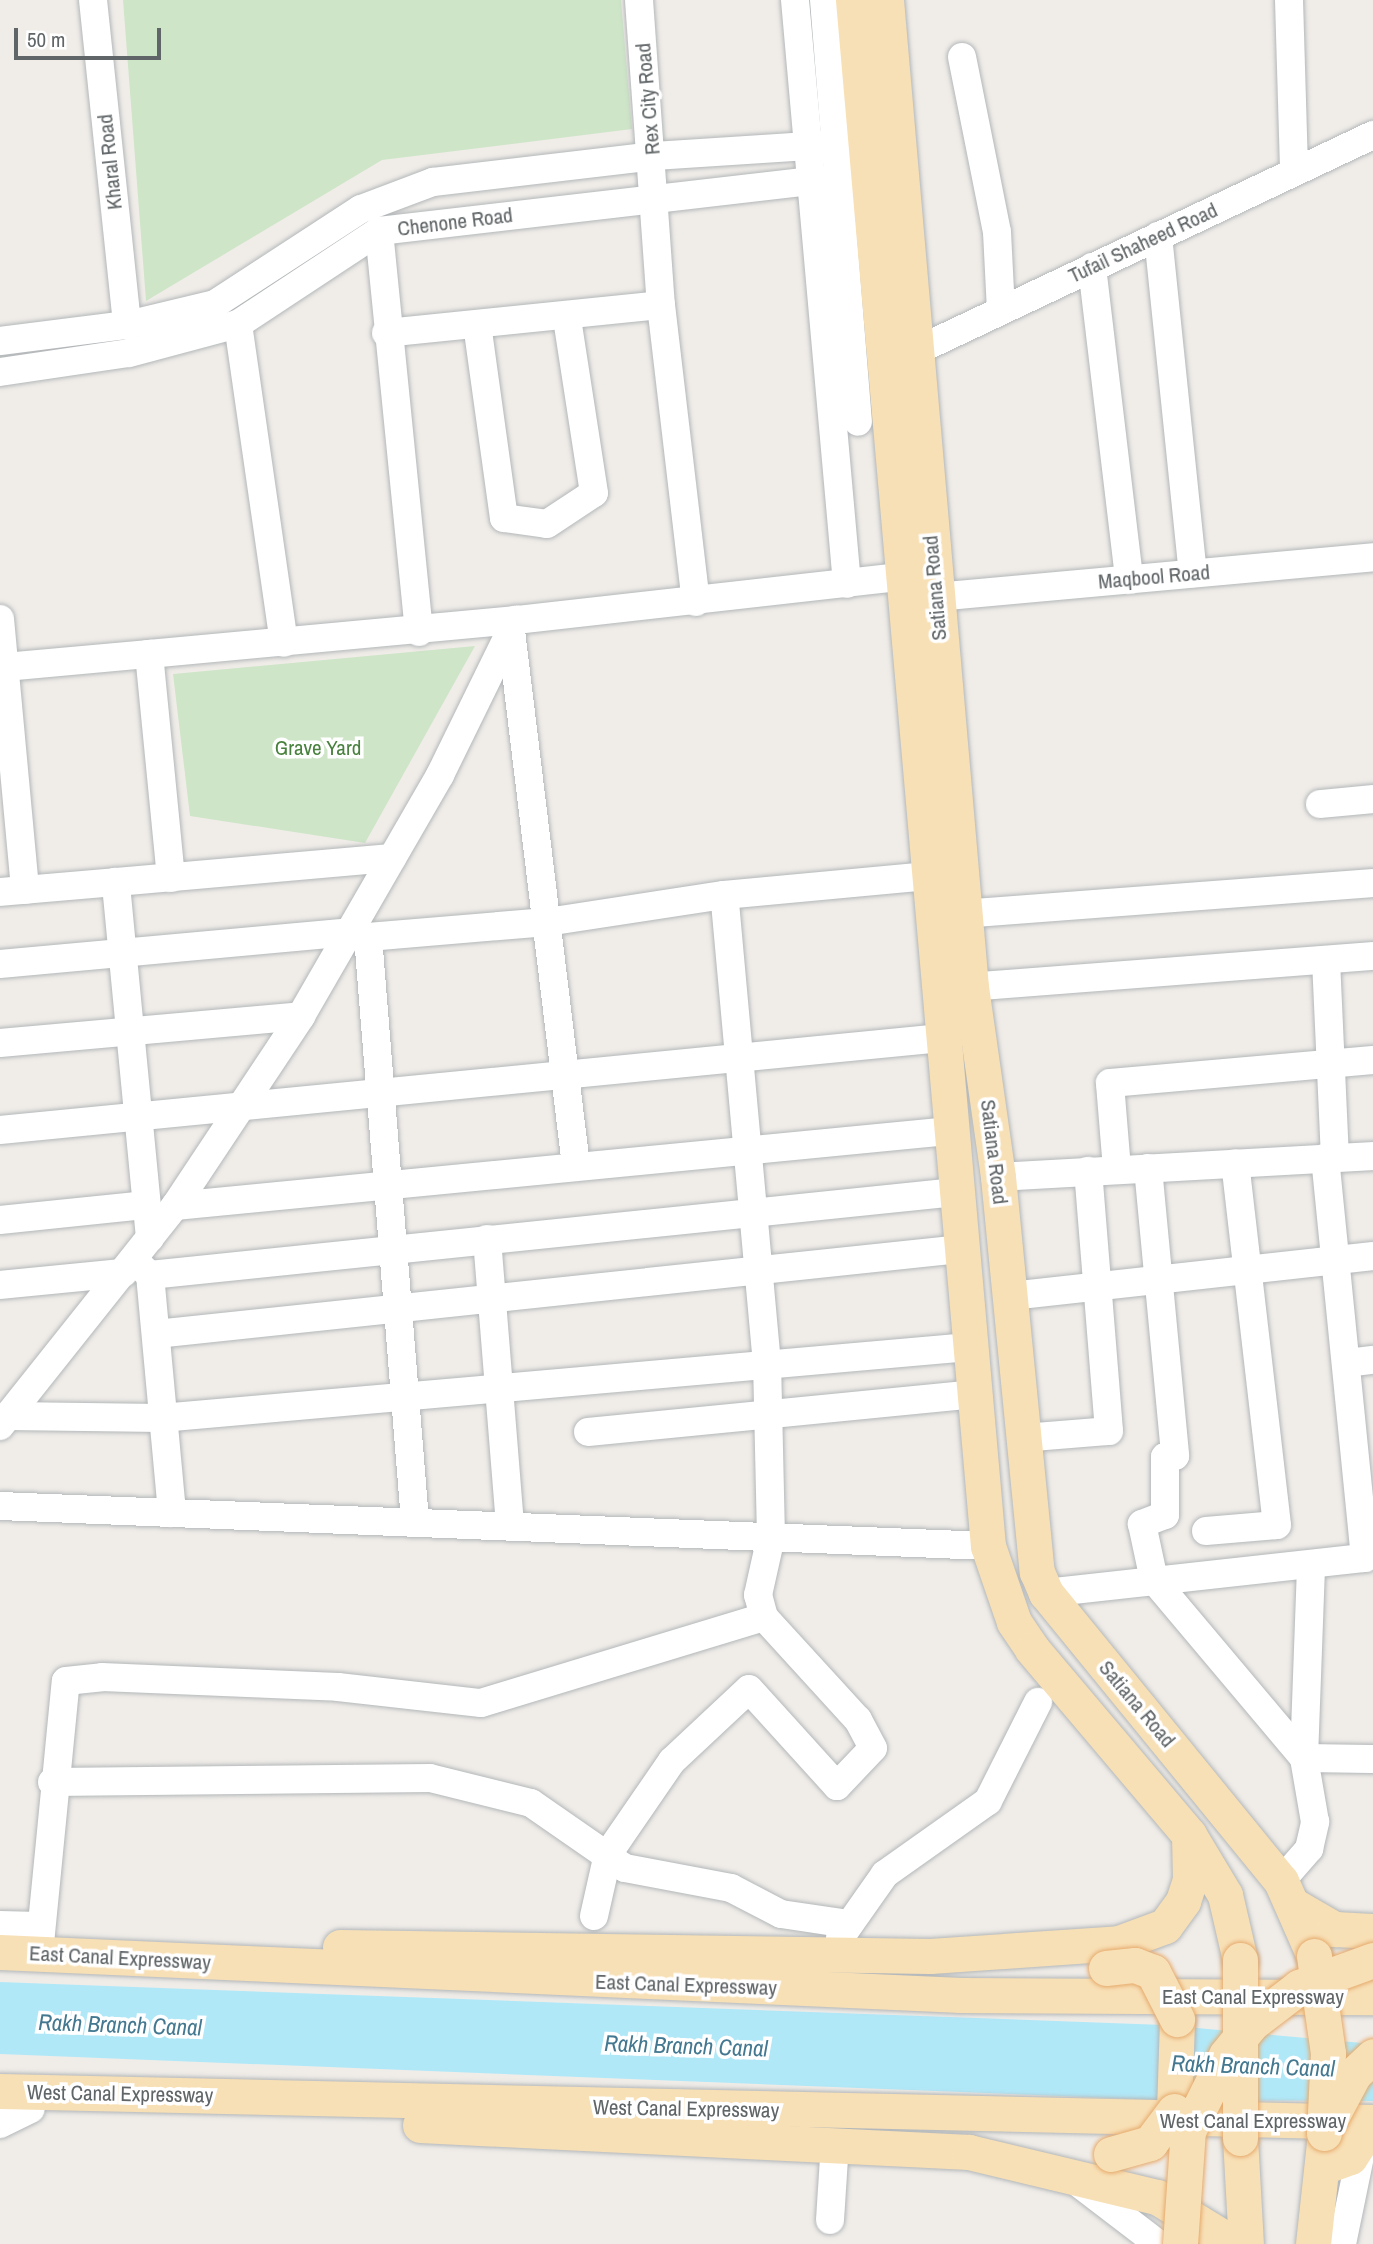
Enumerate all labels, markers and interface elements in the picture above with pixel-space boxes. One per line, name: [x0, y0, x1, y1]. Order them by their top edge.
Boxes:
scale bar: [18, 14, 164, 58]
text: 50 m: [27, 25, 65, 54]
street label: Rex City Road: [631, 42, 665, 156]
street label: Kharal Road: [92, 113, 128, 211]
street label: Tufail Shaheed Road: [1065, 198, 1221, 288]
street label: Chenone Road: [396, 202, 514, 242]
street label: Satiana Road: [918, 534, 952, 642]
street label: Maqbool Road: [1097, 560, 1211, 594]
park label: Grave Yard: [275, 735, 361, 761]
street label: Satiana Road: [975, 1098, 1013, 1206]
street label: Satiana Road: [1094, 1656, 1180, 1752]
street label: East Canal Expressway: [29, 1941, 211, 1975]
street label: East Canal Expressway: [595, 1969, 777, 2001]
street label: East Canal Expressway: [1162, 1984, 1344, 2010]
water label: Rakh Branch Canal: [38, 2008, 202, 2042]
water label: Rakh Branch Canal: [604, 2029, 768, 2063]
water label: Rakh Branch Canal: [1171, 2049, 1335, 2083]
street label: West Canal Expressway: [27, 2080, 213, 2108]
street label: West Canal Expressway: [593, 2095, 779, 2123]
street label: West Canal Expressway: [1160, 2108, 1346, 2134]

